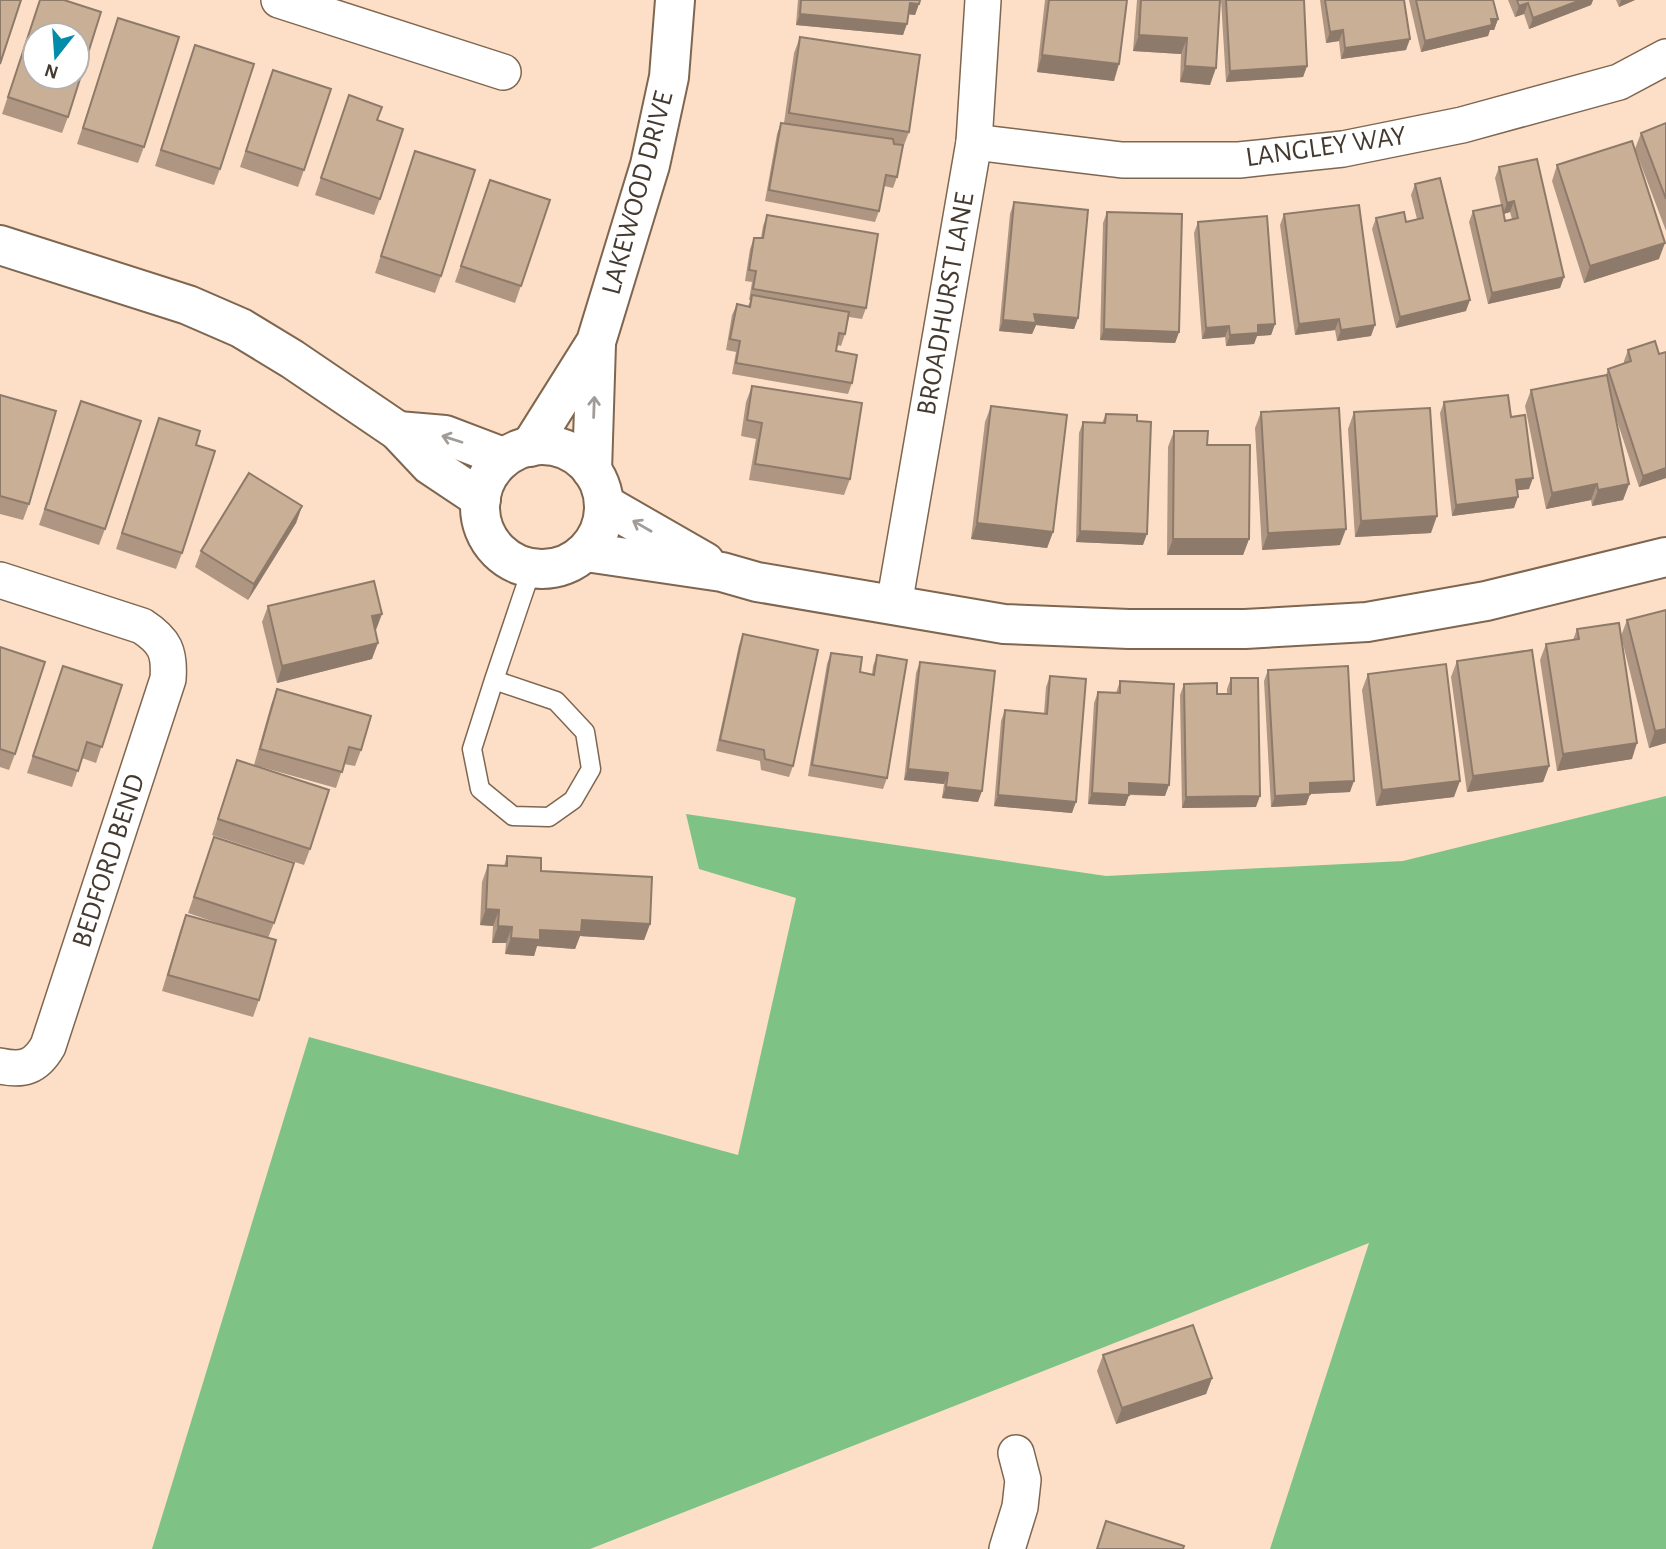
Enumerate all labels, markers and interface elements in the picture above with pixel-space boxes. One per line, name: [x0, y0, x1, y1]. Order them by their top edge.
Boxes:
north arrow: [21, 21, 91, 91]
text: N: [42, 60, 61, 82]
street label: LAKEWOOD DRIVE: [597, 88, 679, 298]
street label: LANGLEY WAY: [1244, 122, 1408, 172]
street label: BROADHURST LANE: [913, 190, 979, 418]
one-way arrow: [587, 395, 601, 418]
one-way arrow: [442, 431, 464, 444]
one-way arrow: [632, 518, 652, 532]
street label: BEDFORD BEND: [68, 771, 150, 951]

